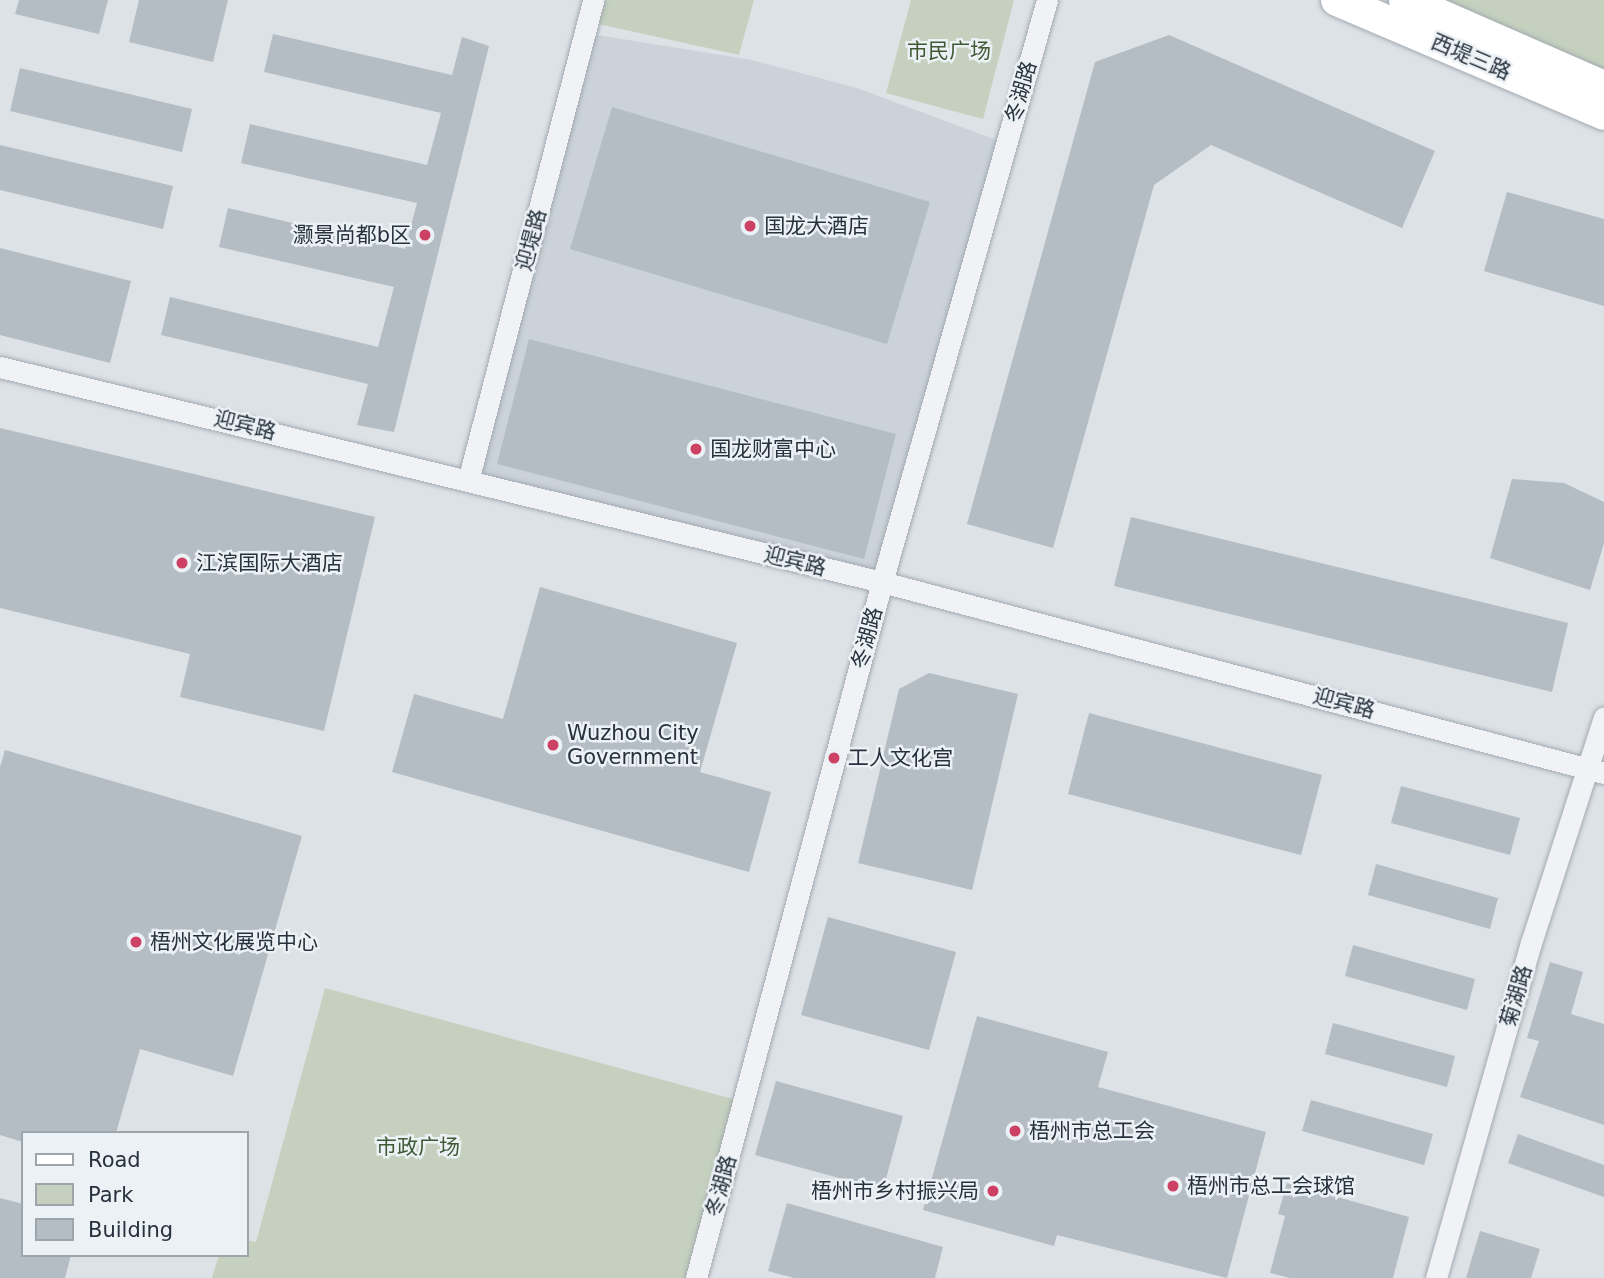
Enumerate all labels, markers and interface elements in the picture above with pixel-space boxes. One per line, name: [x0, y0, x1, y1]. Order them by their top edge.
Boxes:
street label: 西堤三路: [1427, 29, 1515, 85]
park label: 市民广场: [907, 38, 991, 64]
street label: 冬湖路: [1000, 58, 1042, 126]
street label: 迎堤路: [511, 206, 551, 274]
place label: 国龙大酒店: [764, 213, 869, 239]
marker: 国龙大酒店: [742, 218, 758, 234]
place label: 灏景尚都b区: [293, 222, 411, 248]
marker: 灏景尚都b区: [417, 227, 433, 243]
street label: 迎宾路: [211, 405, 279, 445]
place label: 国龙财富中心: [710, 436, 836, 462]
marker: 国龙财富中心: [688, 441, 704, 457]
street label: 迎宾路: [761, 541, 829, 581]
place label: 江滨国际大酒店: [196, 550, 343, 576]
marker: 江滨国际大酒店: [174, 555, 190, 571]
street label: 冬湖路: [847, 604, 887, 672]
street label: 迎宾路: [1310, 683, 1378, 723]
place label: Wuzhou City Government: [567, 720, 699, 770]
marker: Wuzhou City Government: [545, 737, 561, 753]
place label: 工人文化宫: [848, 745, 953, 771]
marker: 工人文化宫: [826, 750, 842, 766]
place label: 梧州文化展览中心: [150, 929, 318, 955]
marker: 梧州文化展览中心: [128, 934, 144, 950]
street label: 菊湖路: [1495, 962, 1537, 1030]
place label: 梧州市总工会: [1029, 1118, 1155, 1144]
marker: 梧州市总工会: [1007, 1123, 1023, 1139]
legend: [21, 1131, 248, 1257]
park label: 市政广场: [376, 1134, 460, 1160]
text: Road: [88, 1148, 141, 1172]
street label: 冬湖路: [701, 1152, 741, 1220]
place label: 梧州市总工会球馆: [1187, 1173, 1355, 1199]
place label: 梧州市乡村振兴局: [811, 1178, 979, 1204]
marker: 梧州市总工会球馆: [1165, 1178, 1181, 1194]
text: Park: [88, 1183, 133, 1207]
marker: 梧州市乡村振兴局: [985, 1183, 1001, 1199]
text: Building: [88, 1218, 173, 1242]

